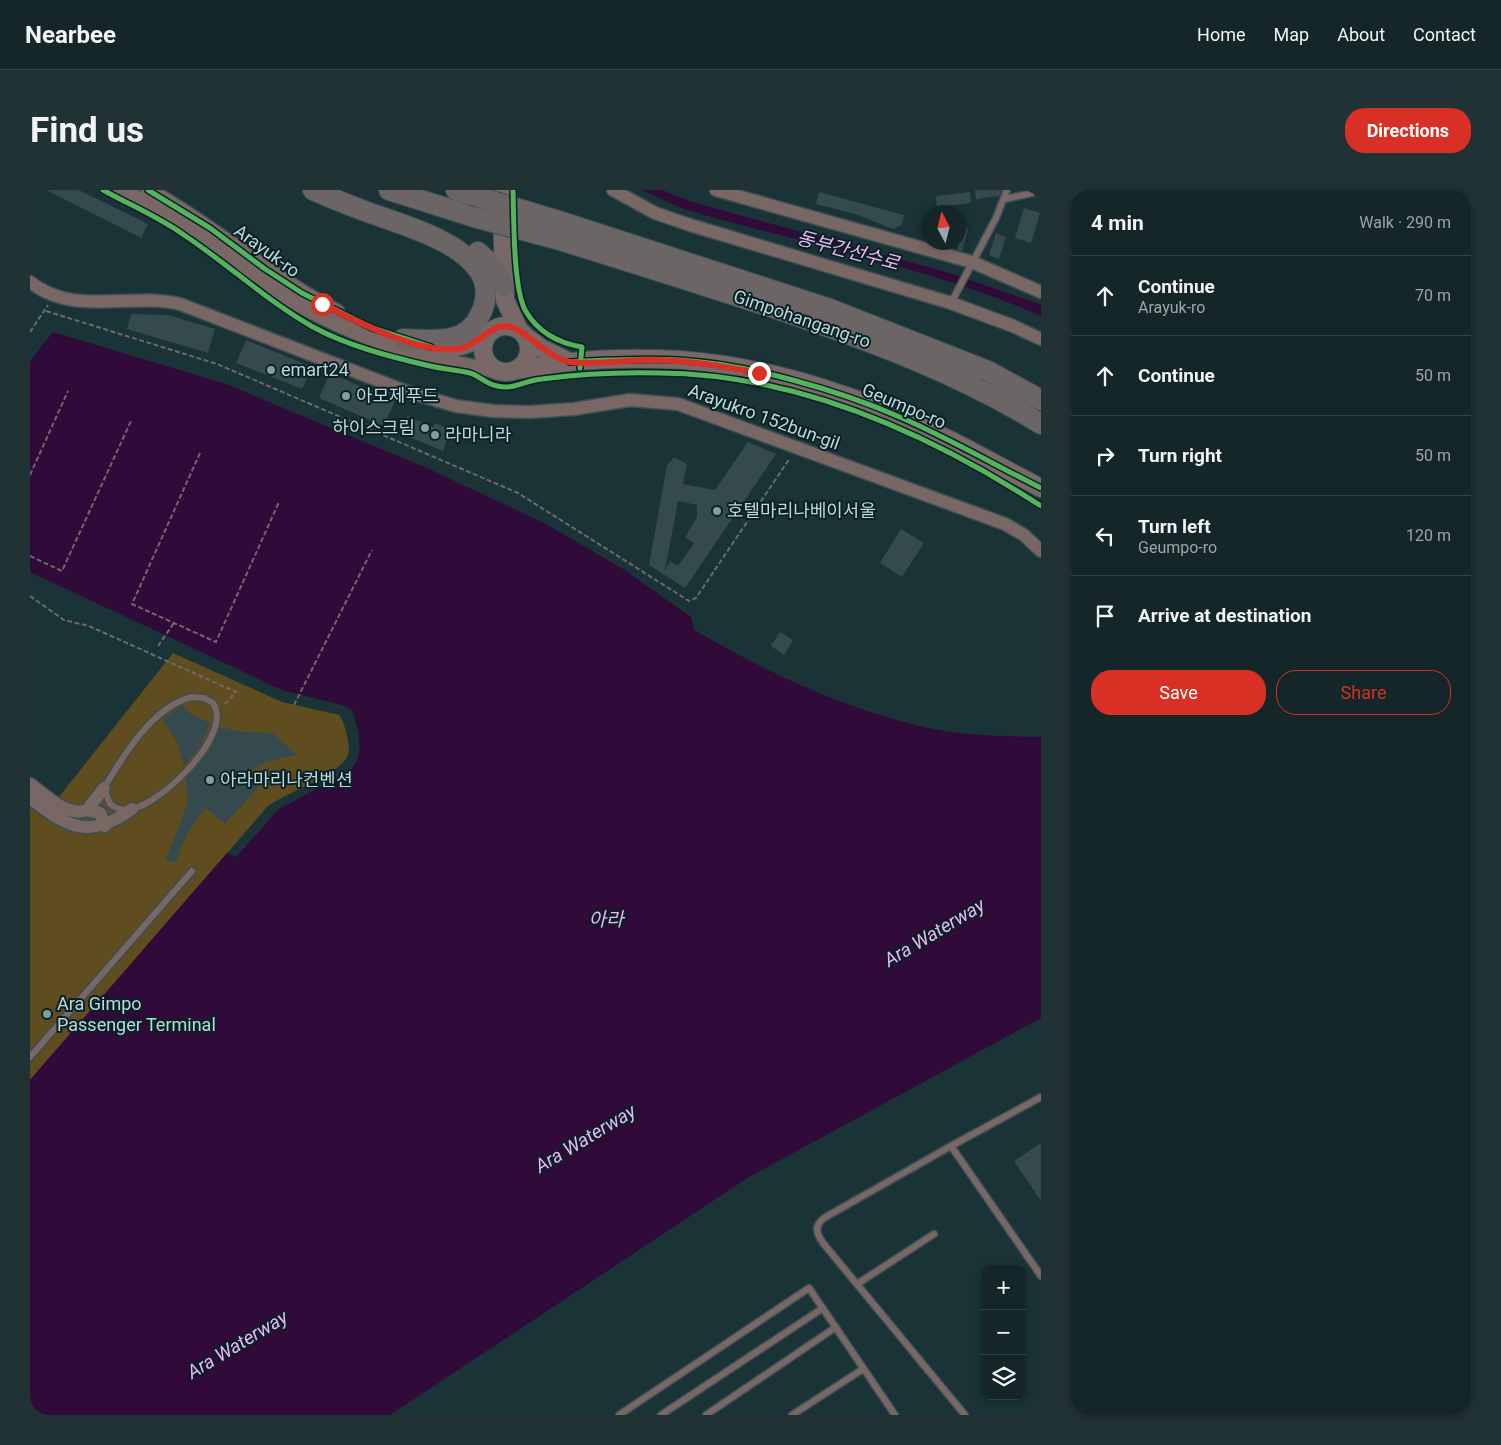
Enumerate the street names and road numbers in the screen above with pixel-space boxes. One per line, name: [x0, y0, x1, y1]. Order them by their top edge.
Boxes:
street label: Arayuk-ro: [230, 220, 304, 281]
street label: Gimpohangang-ro: [731, 285, 873, 352]
street label: Geumpo-ro: [859, 378, 949, 433]
street label: Arayukro 152bun-gil: [686, 379, 843, 454]

